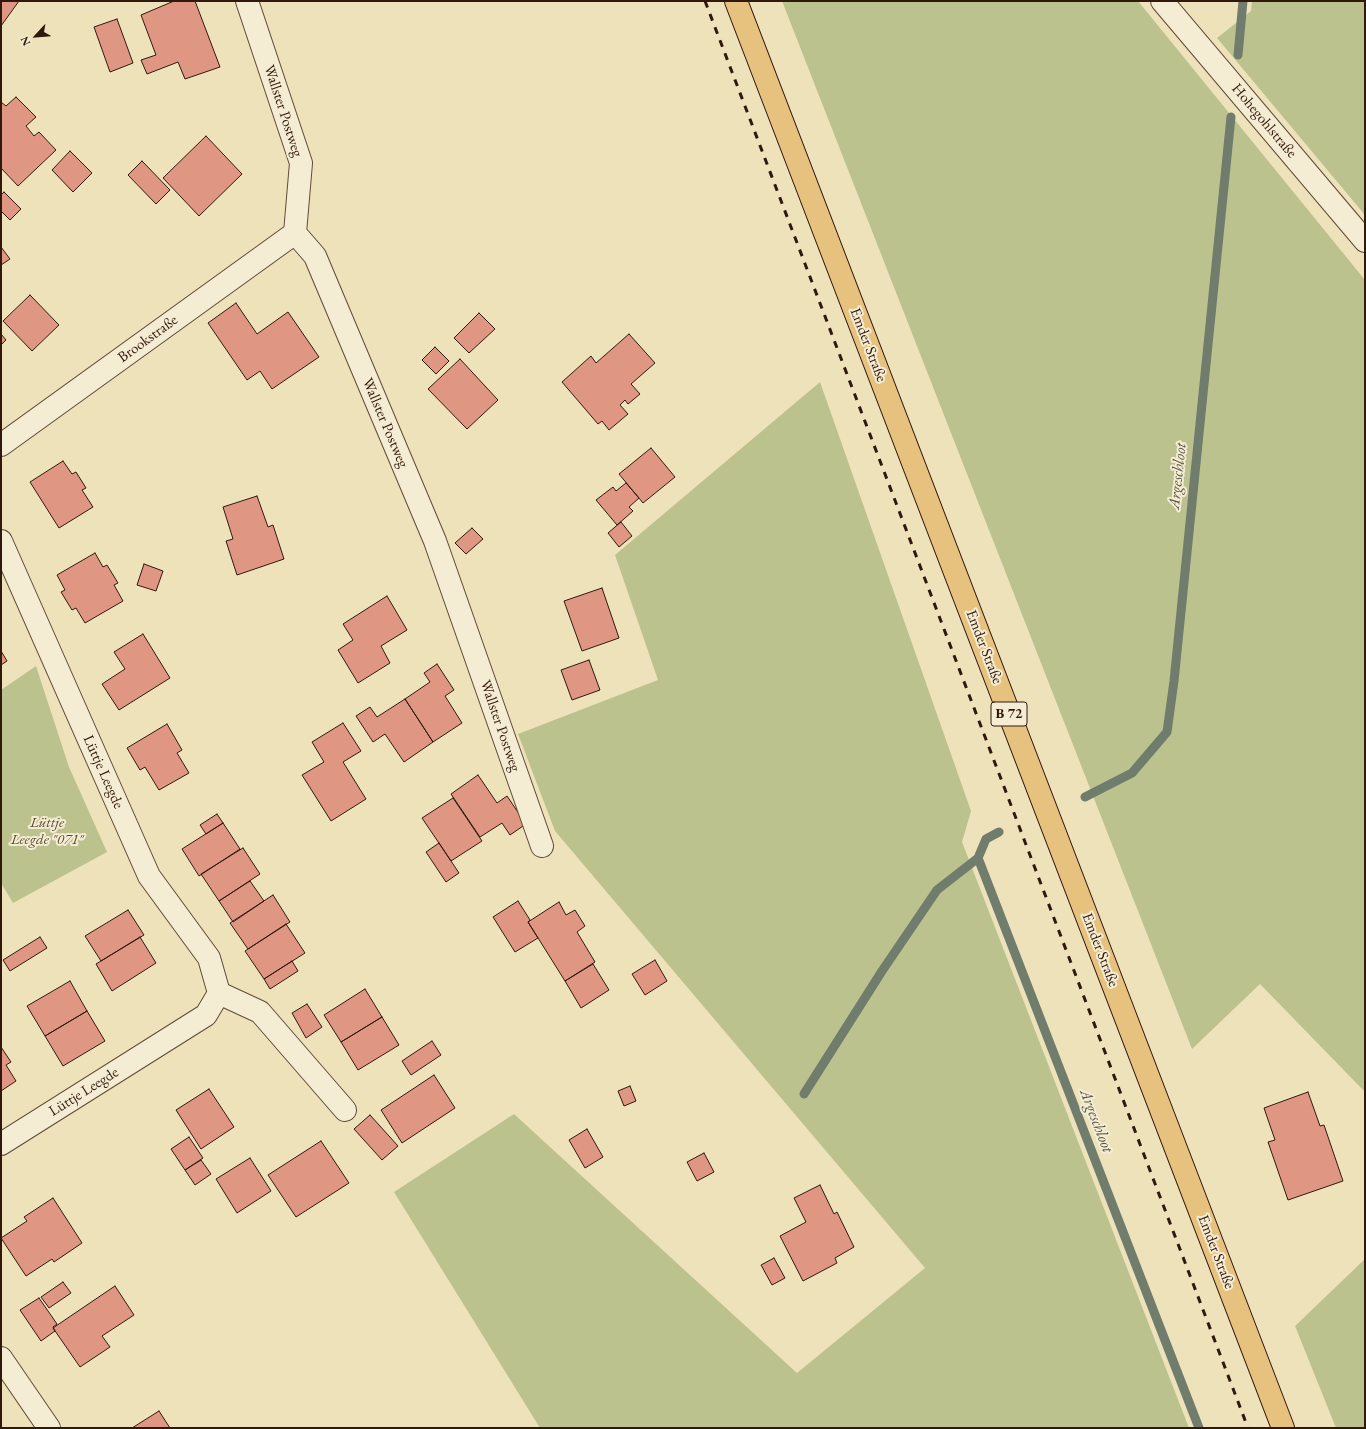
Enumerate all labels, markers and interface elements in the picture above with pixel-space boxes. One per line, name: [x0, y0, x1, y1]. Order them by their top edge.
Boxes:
north arrow: [16, 16, 56, 56]
text: N: [17, 34, 33, 48]
street label: Wallster Postweg: [260, 63, 306, 159]
street label: Hohegohlstraße: [1228, 80, 1300, 162]
street label: Emder Straße: [846, 306, 890, 384]
street label: Brookstraße: [115, 311, 181, 367]
street label: Wallster Postweg: [358, 375, 412, 471]
water label: Argeschloot: [1165, 442, 1191, 510]
street label: Emder Straße: [962, 608, 1006, 686]
street label: Wallster Postweg: [476, 678, 524, 774]
road number: B 72: [991, 702, 1027, 726]
street label: Lüttje Leegde: [79, 732, 127, 812]
park label: Lüttje Leegde "071": [11, 814, 83, 849]
street label: Emder Straße: [1078, 911, 1122, 989]
street label: Lüttje Leegde: [46, 1064, 122, 1120]
water label: Argeschloot: [1075, 1087, 1117, 1155]
street label: Emder Straße: [1194, 1213, 1238, 1291]

